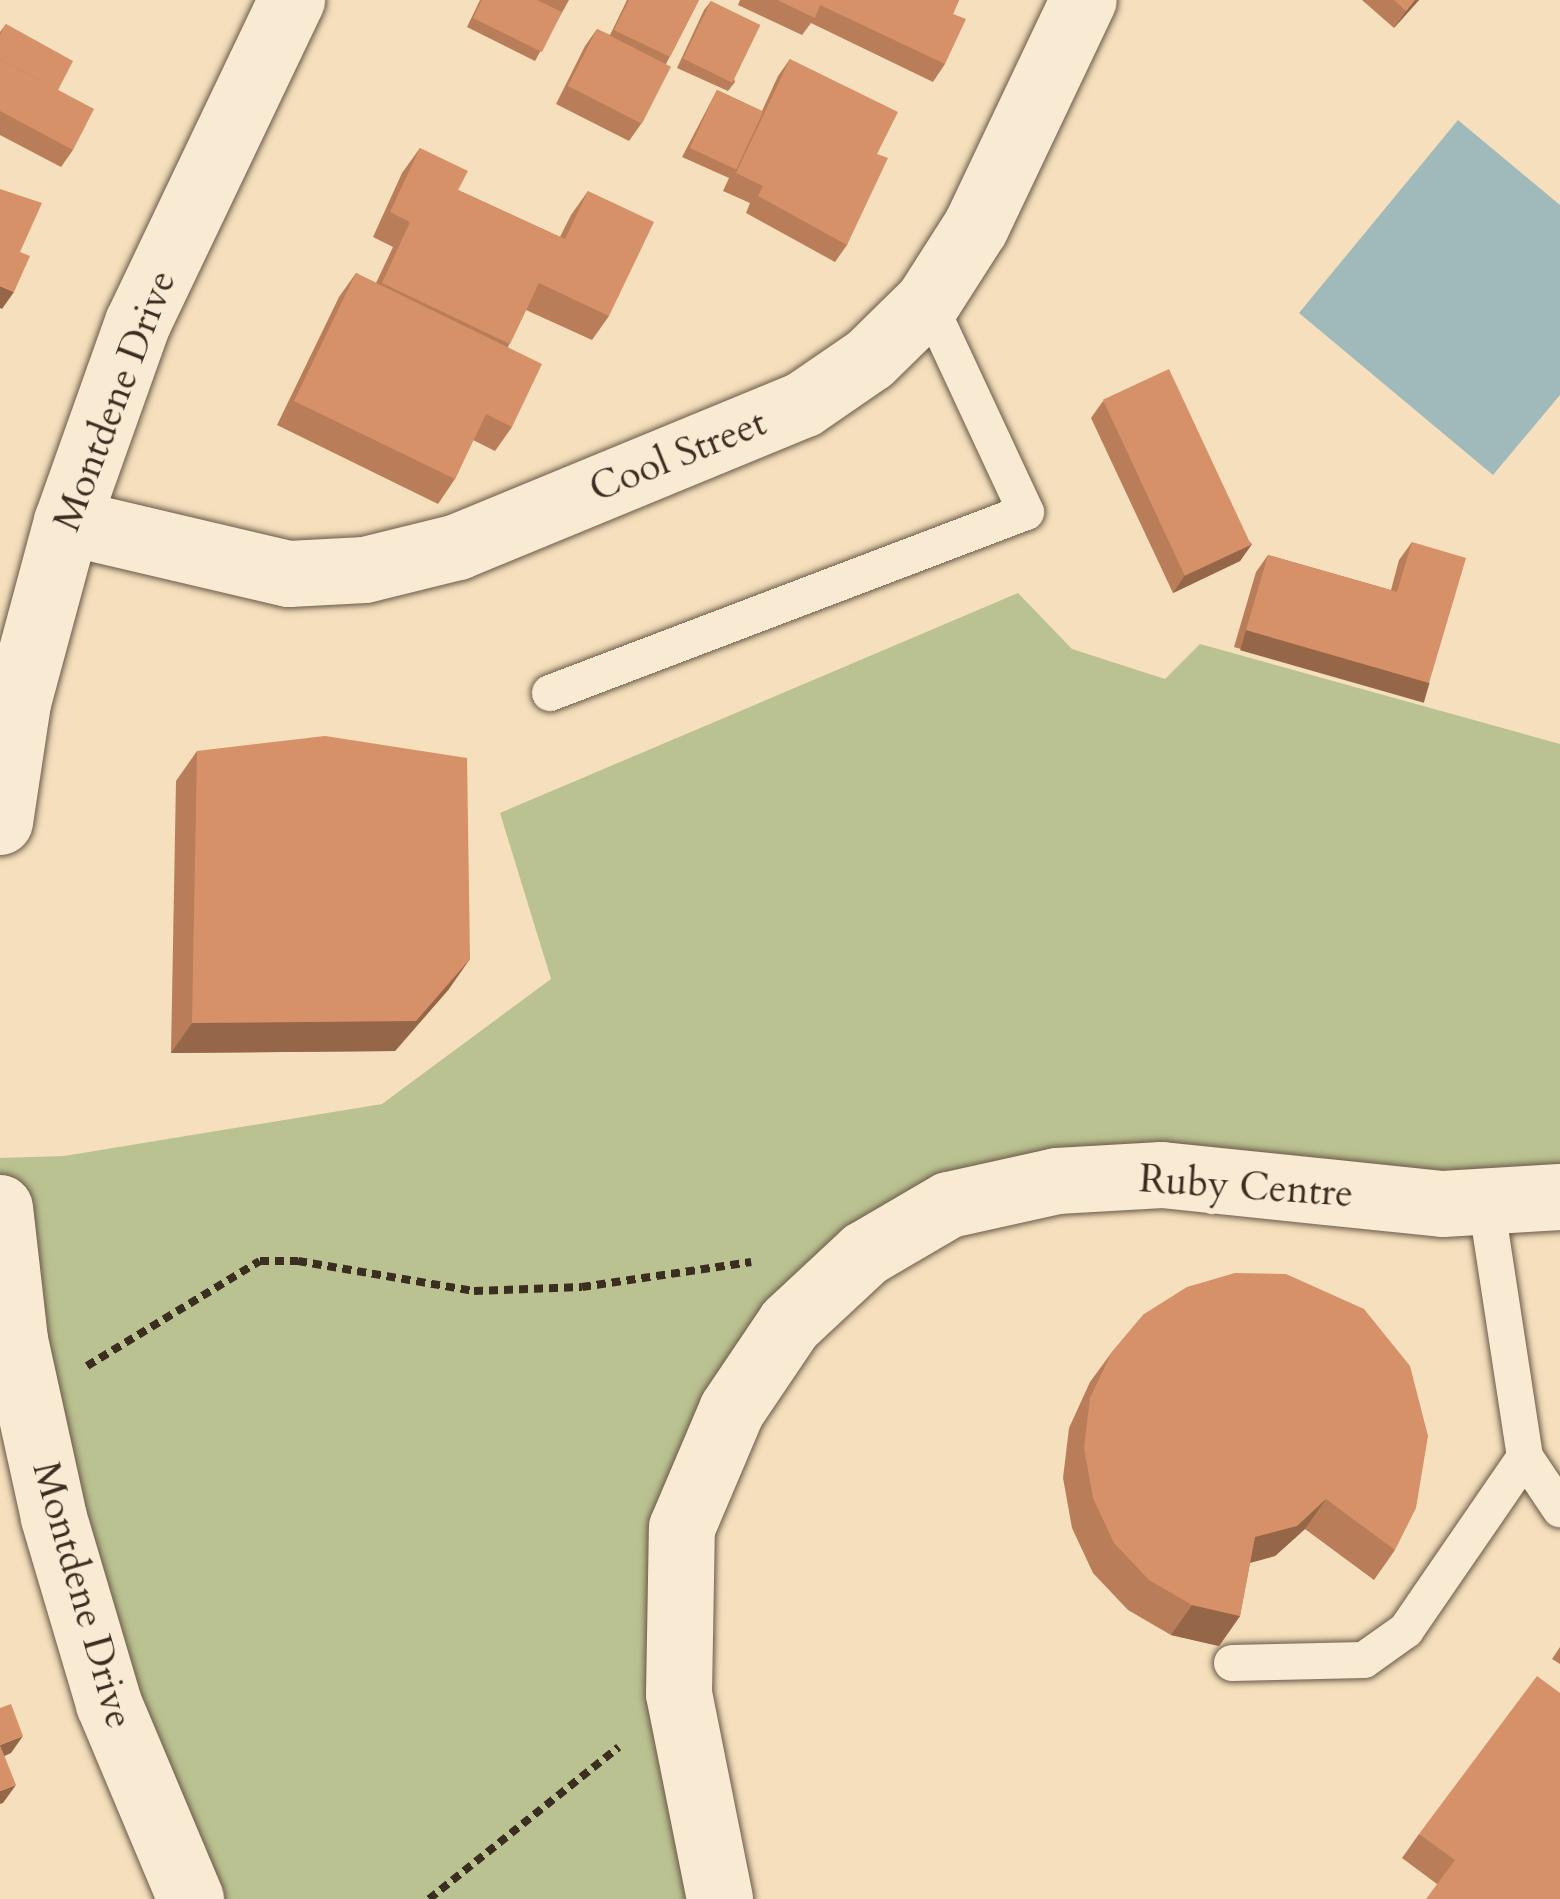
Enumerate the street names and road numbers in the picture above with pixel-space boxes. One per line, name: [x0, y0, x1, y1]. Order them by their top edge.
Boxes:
street label: Montdene Drive: [44, 264, 186, 538]
street label: Cool Street: [583, 399, 773, 513]
street label: Ruby Centre: [1137, 1156, 1355, 1218]
street label: Montdene Drive: [22, 1456, 142, 1734]

